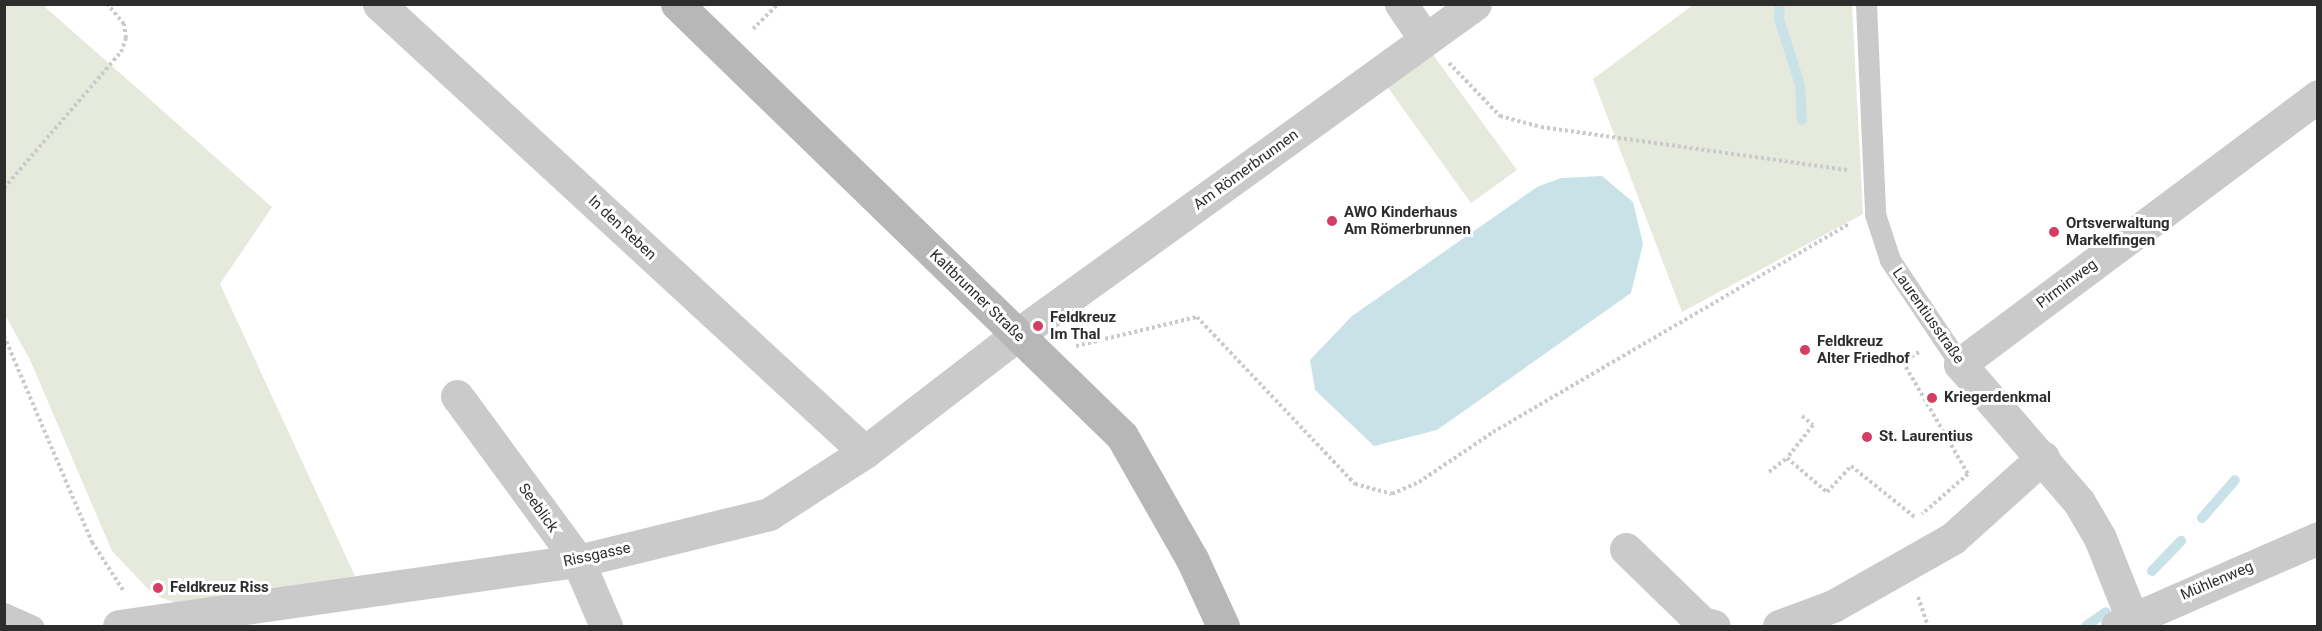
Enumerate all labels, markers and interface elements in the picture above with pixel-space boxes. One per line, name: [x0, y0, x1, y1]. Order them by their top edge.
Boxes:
street label: Am Römerbrunnen: [1190, 126, 1302, 214]
street label: In den Reben: [584, 192, 660, 264]
place label: AWO Kinderhaus Am Römerbrunnen: [1344, 203, 1471, 238]
marker: AWO Kinderhaus Am Römerbrunnen: [1325, 214, 1339, 228]
place label: Ortsverwaltung Markelfingen: [2066, 214, 2170, 249]
marker: Ortsverwaltung Markelfingen: [2047, 225, 2061, 239]
street label: Kaltbrunner Straße: [926, 246, 1028, 346]
street label: Pirminweg: [2033, 255, 2101, 313]
street label: Laurentiusstraße: [1888, 265, 1968, 367]
place label: Feldkreuz Im Thal: [1050, 308, 1116, 343]
marker: Feldkreuz Im Thal: [1031, 319, 1045, 333]
place label: Feldkreuz Alter Friedhof: [1817, 332, 1910, 367]
marker: Feldkreuz Alter Friedhof: [1798, 343, 1812, 357]
place label: Kriegerdenkmal: [1944, 389, 2051, 407]
marker: Kriegerdenkmal: [1925, 391, 1939, 405]
place label: St. Laurentius: [1879, 428, 1973, 446]
marker: St. Laurentius: [1860, 430, 1874, 444]
street label: Seeblick: [514, 480, 562, 536]
street label: Rissgasse: [562, 539, 632, 571]
street label: Mühlenweg: [2178, 558, 2256, 604]
place label: Feldkreuz Riss: [170, 579, 269, 597]
marker: Feldkreuz Riss: [151, 581, 165, 595]

